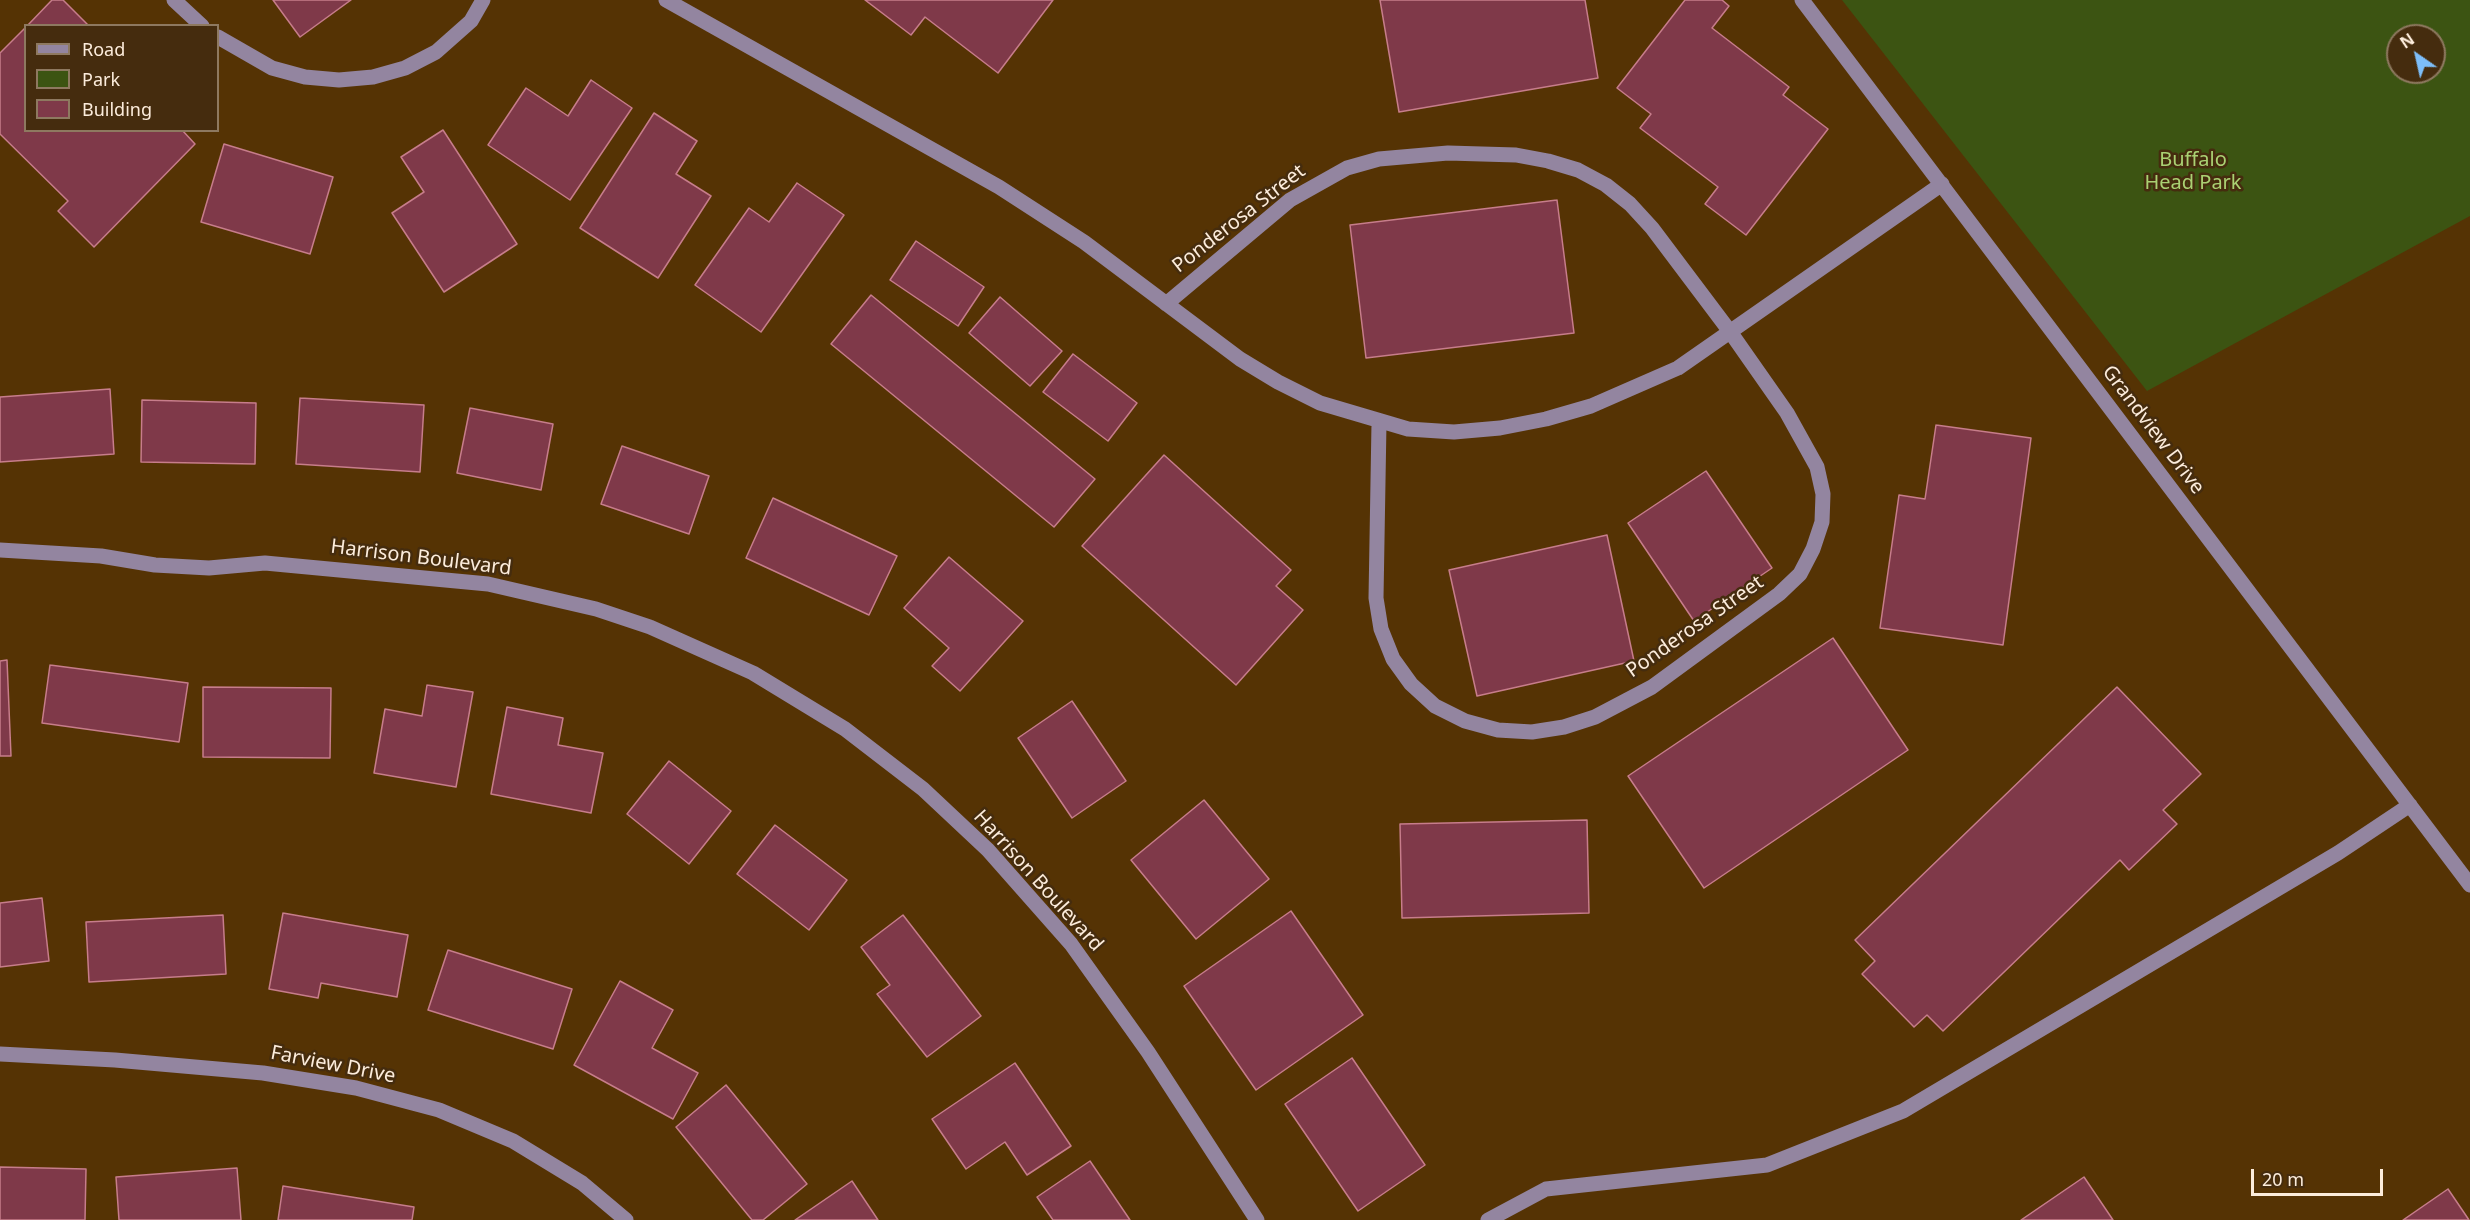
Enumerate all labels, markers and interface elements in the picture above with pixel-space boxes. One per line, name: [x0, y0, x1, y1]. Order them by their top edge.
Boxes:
legend: [24, 24, 219, 132]
north arrow: [2386, 24, 2446, 84]
text: N: [2396, 28, 2419, 53]
text: Road: [82, 37, 125, 61]
text: Park: [82, 67, 120, 91]
text: Building: [82, 97, 152, 121]
park label: Buffalo Head Park: [2144, 148, 2242, 195]
street label: Ponderosa Street: [1168, 160, 1310, 278]
street label: Grandview Drive: [2097, 361, 2209, 499]
street label: Harrison Boulevard: [329, 535, 513, 581]
street label: Ponderosa Street: [1622, 571, 1768, 683]
street label: Harrison Boulevard: [968, 805, 1108, 957]
street label: Farview Drive: [269, 1041, 397, 1089]
scale bar: [2254, 1157, 2386, 1195]
text: 20 m: [2262, 1167, 2304, 1191]

